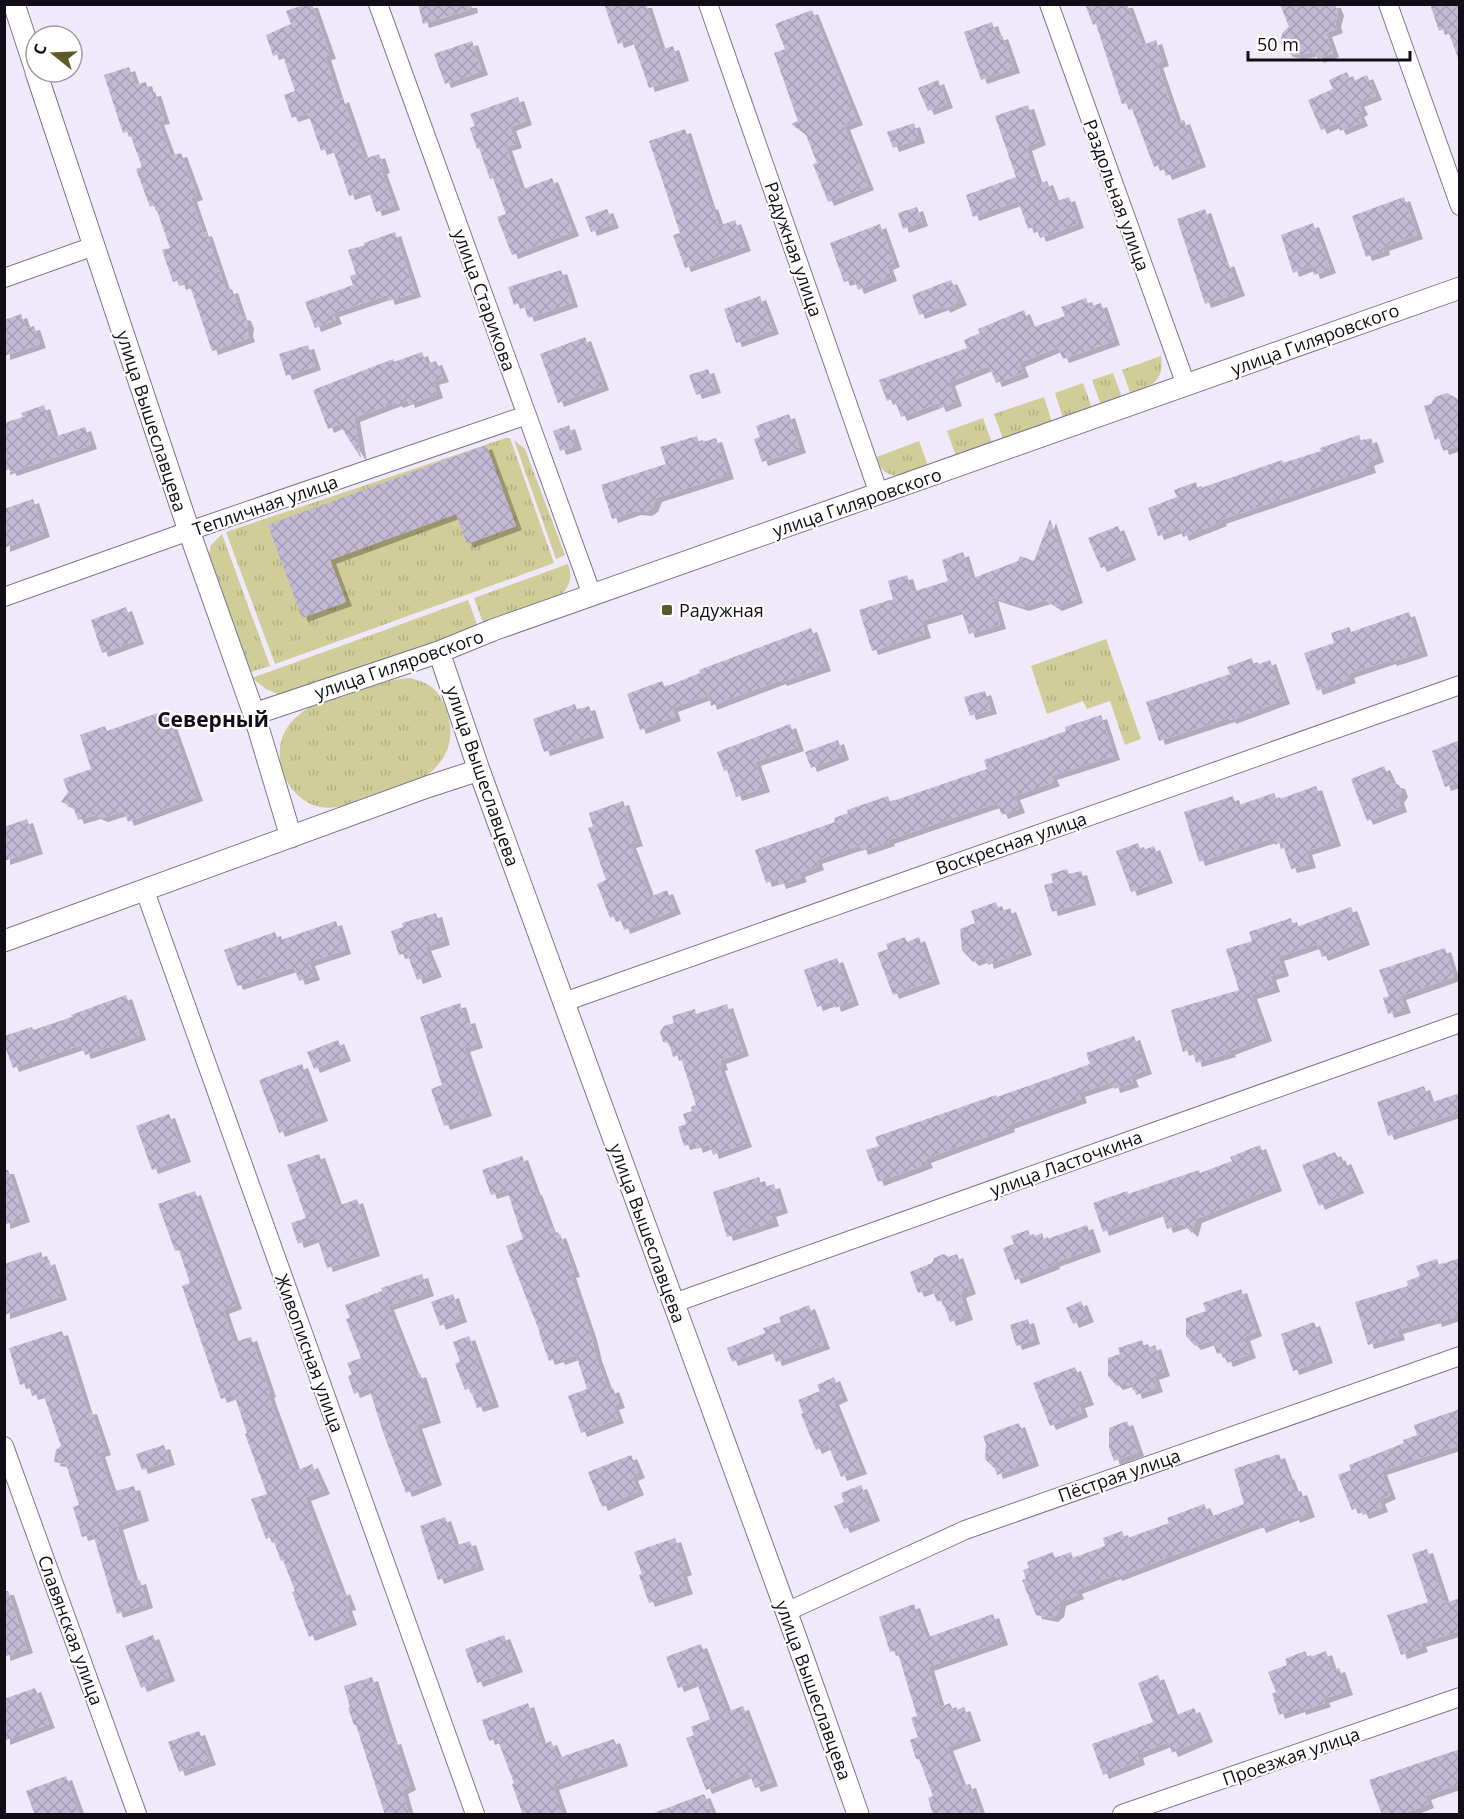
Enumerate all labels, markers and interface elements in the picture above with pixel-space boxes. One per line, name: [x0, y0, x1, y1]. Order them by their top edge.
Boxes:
north arrow: [24, 24, 84, 84]
scale bar: [1248, 24, 1410, 62]
text: 50 m: [1257, 32, 1299, 56]
text: С: [28, 41, 52, 58]
street label: Раздольная улица: [1078, 116, 1156, 274]
street label: Радужная улица: [760, 178, 828, 320]
street label: улица Старикова: [448, 226, 522, 374]
street label: улица Гиляровского: [1228, 297, 1402, 381]
street label: улица Вышеславцева: [111, 327, 193, 515]
street label: улица Гиляровского: [769, 462, 945, 542]
street label: Тепличная улица: [189, 469, 341, 541]
place label: Радужная: [679, 598, 764, 622]
marker: Радужная: [660, 603, 674, 617]
street label: улица Гиляровского: [311, 624, 487, 704]
street label: улица Вышеславцева: [441, 683, 525, 869]
district label: Северный: [157, 705, 269, 733]
street label: Воскресная улица: [932, 806, 1090, 880]
street label: улица Ласточкина: [987, 1124, 1145, 1202]
street label: улица Вышеславцева: [604, 1140, 692, 1326]
street label: Живописная улица: [270, 1270, 350, 1436]
street label: Пёстрая улица: [1055, 1443, 1183, 1507]
street label: Славянская улица: [33, 1552, 109, 1708]
street label: улица Вышеславцева: [770, 1597, 858, 1783]
street label: Проезжая улица: [1219, 1721, 1363, 1791]

